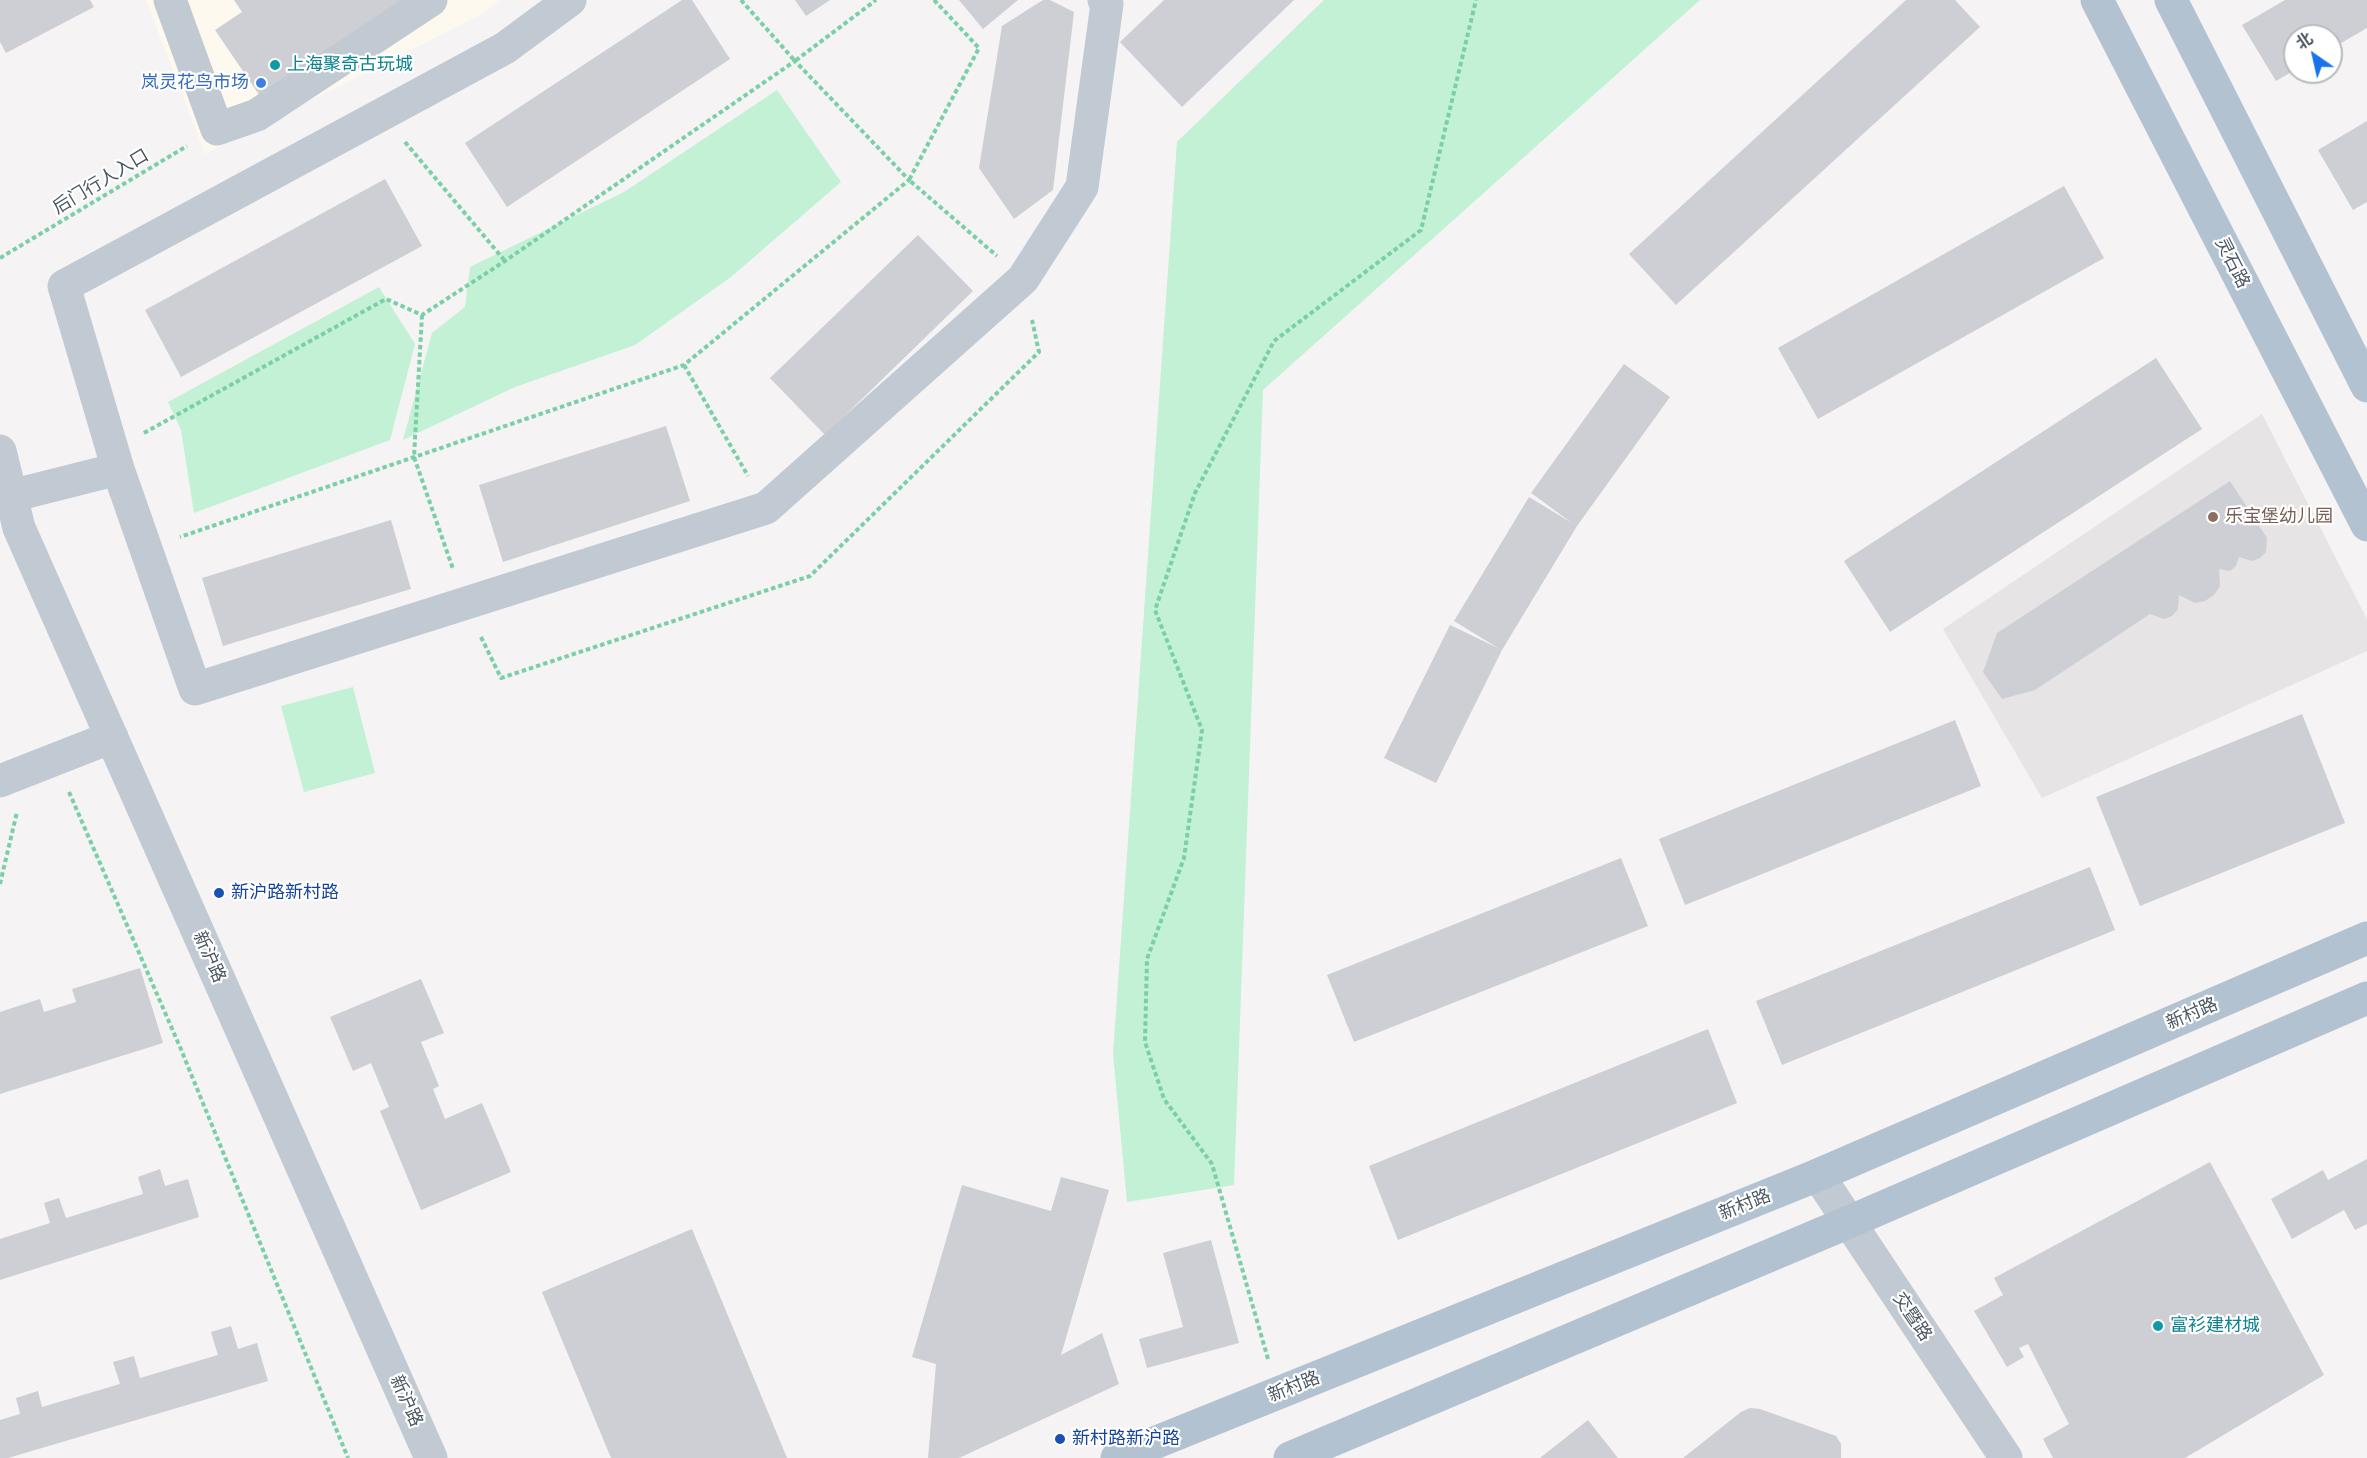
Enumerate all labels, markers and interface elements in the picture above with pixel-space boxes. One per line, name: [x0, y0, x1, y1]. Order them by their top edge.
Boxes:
north arrow: [2283, 24, 2343, 84]
text: 北: [2291, 27, 2317, 54]
place label: 上海聚奇古玩城: [287, 54, 413, 76]
marker: 上海聚奇古玩城: [268, 58, 282, 72]
place label: 岚灵花鸟市场: [141, 72, 249, 94]
marker: 岚灵花鸟市场: [254, 76, 268, 90]
street label: 后门行人入口: [49, 145, 153, 219]
street label: 灵石路: [2210, 234, 2254, 292]
place label: 乐宝堡幼儿园: [2225, 506, 2333, 528]
marker: 乐宝堡幼儿园: [2206, 510, 2220, 524]
place label: 新沪路新村路: [231, 882, 339, 904]
marker: 新沪路新村路: [212, 886, 226, 900]
street label: 新沪路: [188, 928, 230, 986]
street label: 新村路: [2163, 994, 2221, 1034]
street label: 新村路: [1716, 1185, 1774, 1225]
street label: 交暨路: [1888, 1289, 1936, 1345]
place label: 富衫建材城: [2170, 1315, 2260, 1337]
marker: 富衫建材城: [2151, 1319, 2165, 1333]
street label: 新村路: [1265, 1367, 1323, 1407]
street label: 新沪路: [385, 1372, 427, 1430]
place label: 新村路新沪路: [1072, 1428, 1180, 1450]
marker: 新村路新沪路: [1053, 1432, 1067, 1446]

